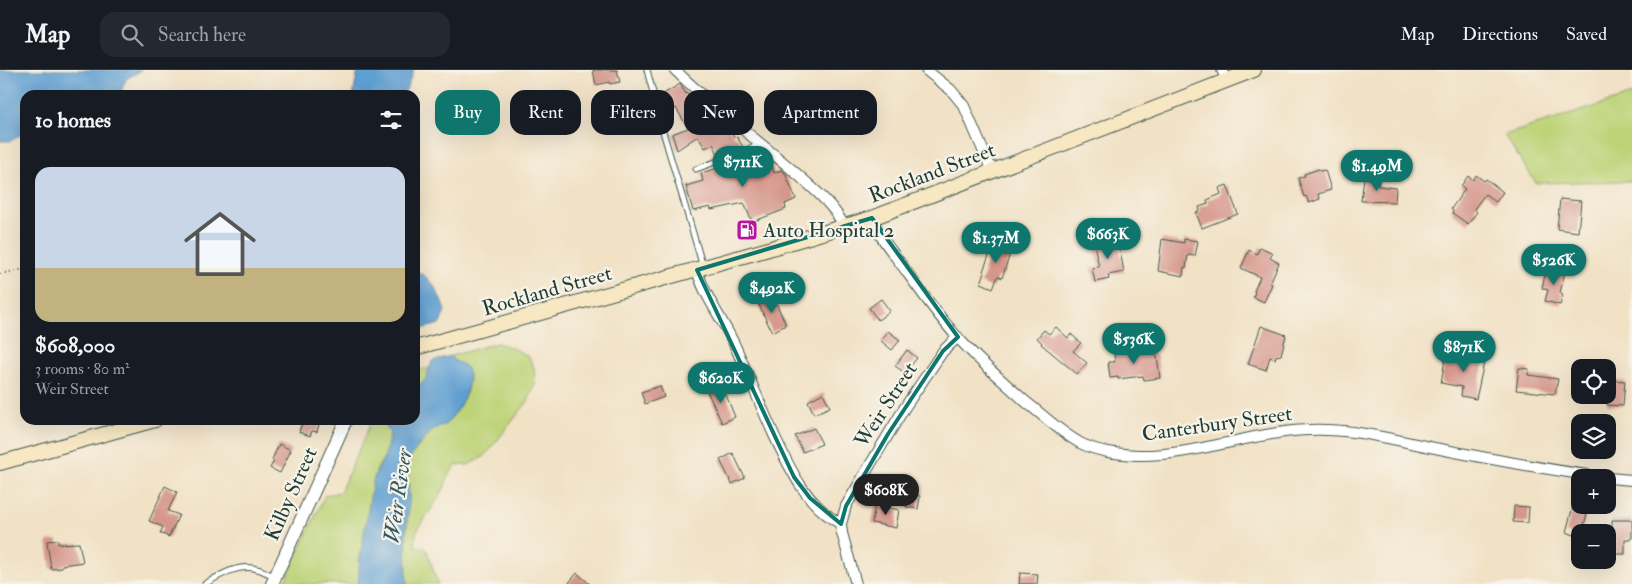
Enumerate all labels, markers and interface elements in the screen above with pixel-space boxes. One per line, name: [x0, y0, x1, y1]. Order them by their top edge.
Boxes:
search box: [100, 12, 450, 57]
text: Map: [25, 19, 70, 50]
icon: search: [118, 21, 146, 49]
text: Search here: [158, 23, 246, 47]
text: Map: [1401, 23, 1434, 46]
text: Directions: [1462, 23, 1538, 46]
text: Saved: [1566, 23, 1607, 46]
chip: Buy: [435, 90, 500, 135]
chip: Rent: [510, 90, 581, 135]
chip: Filters: [591, 90, 674, 135]
chip: New: [684, 90, 754, 135]
chip: Apartment: [764, 90, 877, 135]
icon: filters: [377, 106, 405, 134]
text: 10 homes: [35, 107, 111, 134]
street label: Rockland Street: [865, 136, 999, 210]
pin: $711K: [708, 146, 778, 188]
pin: $1.49M: [1336, 150, 1418, 192]
text: $711K: [723, 152, 763, 172]
text: $1.49M: [1352, 156, 1402, 176]
icon: home: [175, 199, 265, 289]
place label: Auto Hospital 2: [762, 217, 894, 244]
fuel station icon: Auto Hospital 2: [735, 218, 759, 242]
pin: $663K: [1073, 218, 1143, 260]
pin: $1.37M: [955, 222, 1037, 264]
text: $663K: [1087, 224, 1129, 244]
text: $1.37M: [973, 228, 1019, 248]
pin: $526K: [1519, 244, 1589, 286]
text: $526K: [1532, 250, 1576, 270]
street label: Rockland Street: [479, 260, 615, 322]
pin: $492K: [737, 272, 807, 314]
text: $492K: [749, 278, 795, 298]
pin: $536K: [1099, 322, 1169, 365]
text: $536K: [1113, 329, 1155, 349]
pin: $871K: [1429, 330, 1499, 373]
text: $608,000: [35, 332, 115, 359]
text: $871K: [1444, 337, 1484, 357]
street label: Weir Street: [848, 357, 924, 454]
text: 3 rooms · 80 m²: [35, 359, 130, 379]
map controls: [1571, 359, 1616, 569]
button: locate: [1571, 359, 1616, 404]
pin: $620K: [686, 362, 756, 404]
text: $620K: [699, 368, 743, 388]
text: Weir Street: [35, 379, 109, 399]
street label: Canterbury Street: [1140, 400, 1294, 448]
button: layers: [1571, 414, 1616, 459]
street label: Kilby Street: [258, 443, 324, 545]
water label: Weir River: [378, 445, 419, 545]
button: +: [1571, 469, 1616, 514]
pin: $608K: [851, 474, 921, 516]
text: $608K: [864, 480, 908, 500]
button: −: [1571, 524, 1616, 569]

